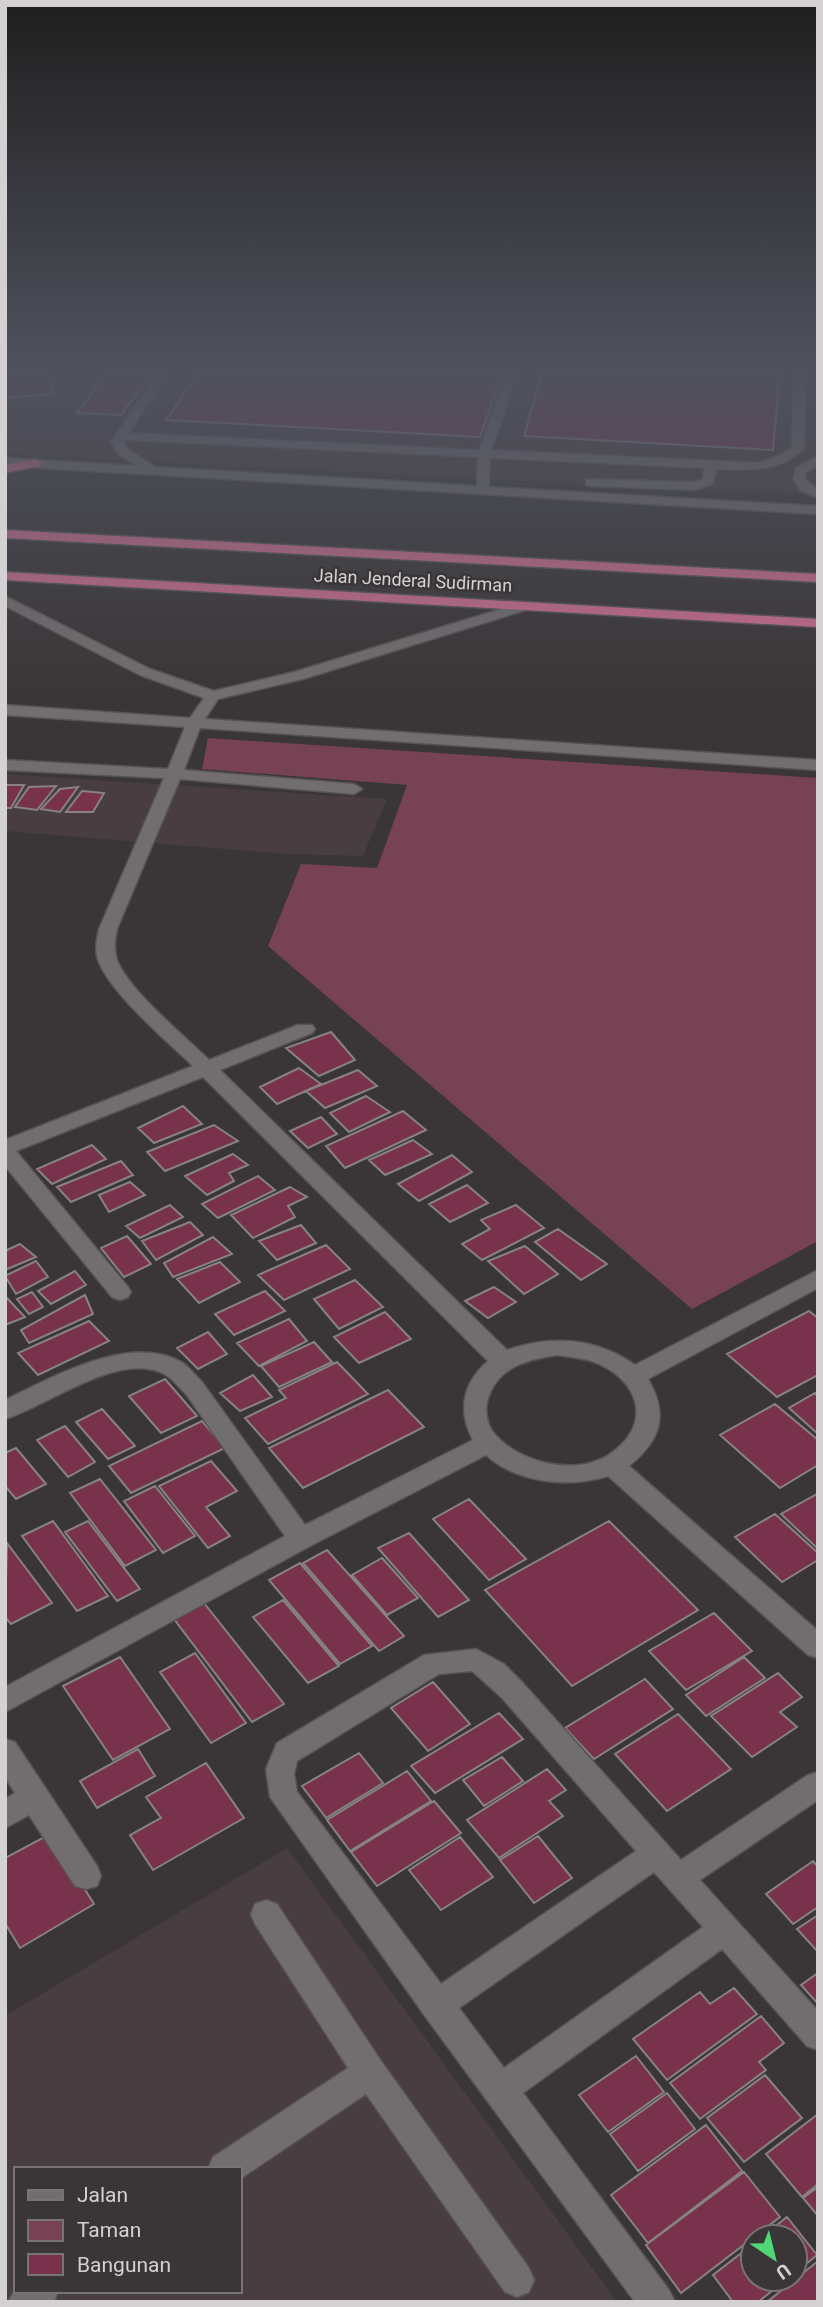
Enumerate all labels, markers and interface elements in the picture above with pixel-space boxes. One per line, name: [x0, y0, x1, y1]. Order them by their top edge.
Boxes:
street label: Jalan Jenderal Sudirman: [313, 564, 513, 596]
legend: [14, 2167, 242, 2293]
text: Jalan: [77, 2183, 128, 2207]
text: Taman: [77, 2218, 141, 2242]
north arrow: [739, 2223, 809, 2293]
text: Bangunan: [77, 2253, 171, 2277]
text: U: [772, 2259, 795, 2285]

